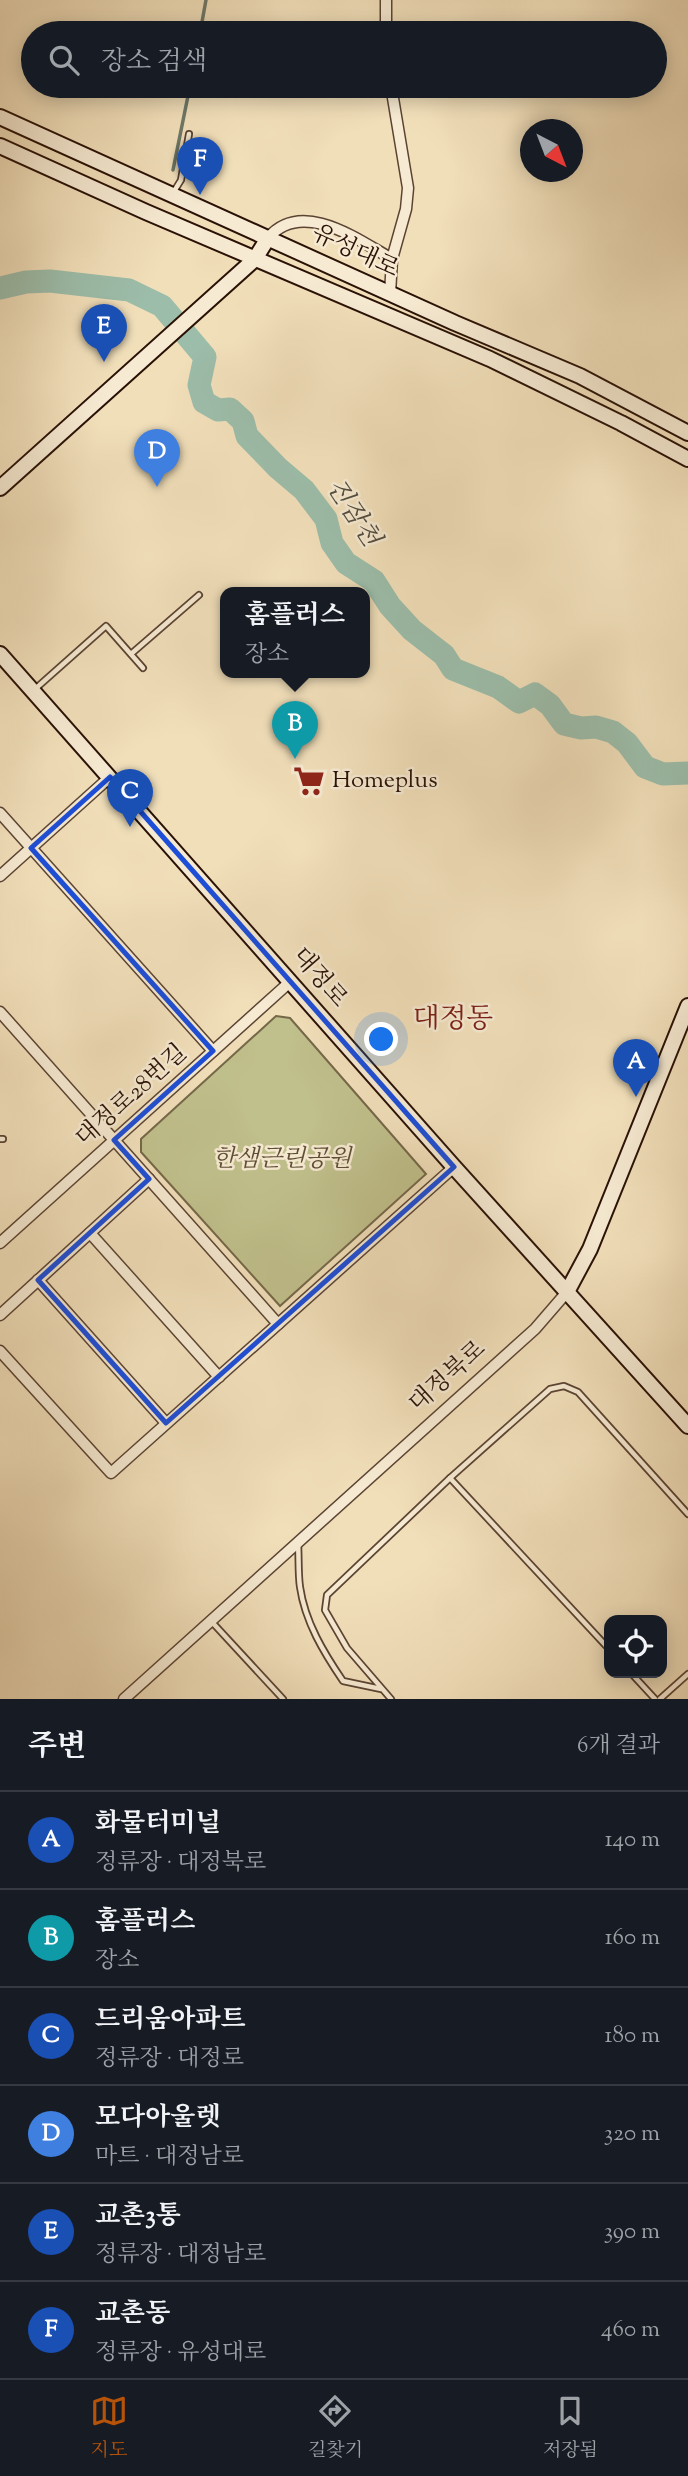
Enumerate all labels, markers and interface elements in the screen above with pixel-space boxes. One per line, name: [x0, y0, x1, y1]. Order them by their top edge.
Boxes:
search box: [21, 21, 667, 98]
icon: search: [45, 41, 83, 79]
text: 장소 검색: [101, 44, 207, 81]
north arrow: [520, 119, 583, 182]
pin: F: [177, 137, 223, 195]
street label: 유성대로: [306, 217, 404, 287]
pin: E: [81, 304, 127, 362]
pin: D: [134, 429, 180, 487]
water label: 진잠천: [316, 471, 389, 556]
popup: [220, 587, 370, 678]
text: 홈플러스: [245, 598, 345, 635]
text: 장소: [245, 639, 289, 672]
pin: B: [272, 701, 318, 759]
supermarket icon: Homeplus: [292, 764, 326, 798]
place label: Homeplus: [332, 764, 438, 798]
pin: C: [107, 769, 153, 827]
street label: 대정로: [283, 941, 355, 1015]
district label: 대정동: [412, 1000, 494, 1040]
your location: [364, 1022, 398, 1056]
street label: 대정로28번길: [69, 1037, 195, 1155]
pin: A: [613, 1039, 659, 1097]
park label: 한샘근린공원: [212, 1143, 353, 1177]
street label: 대정북로: [402, 1333, 494, 1421]
map controls: [604, 1615, 667, 1678]
button: locate: [604, 1615, 667, 1678]
text: 주변: [28, 1726, 86, 1769]
text: 6개 결과: [577, 1730, 660, 1763]
text: 화물터미널: [95, 1806, 221, 1843]
text: A: [42, 1824, 60, 1857]
text: 140 m: [605, 1824, 660, 1857]
text: 정류장 · 대정북로: [95, 1847, 266, 1880]
text: 홈플러스: [95, 1904, 195, 1941]
text: B: [44, 1922, 58, 1955]
text: 160 m: [605, 1922, 660, 1955]
text: 장소: [95, 1945, 139, 1978]
text: 드리움아파트: [95, 2002, 246, 2039]
text: C: [42, 2020, 60, 2053]
text: 180 m: [605, 2020, 660, 2053]
text: 정류장 · 대정로: [95, 2043, 244, 2076]
text: 모다아울렛: [95, 2100, 221, 2137]
text: D: [42, 2118, 60, 2151]
text: 320 m: [604, 2118, 660, 2151]
text: 마트 · 대정남로: [95, 2141, 244, 2174]
text: 교촌3통: [95, 2198, 181, 2235]
text: E: [44, 2216, 58, 2249]
text: 390 m: [604, 2216, 660, 2249]
text: 정류장 · 대정남로: [95, 2239, 266, 2272]
text: 교촌동: [95, 2296, 170, 2333]
text: F: [45, 2314, 57, 2347]
text: 460 m: [601, 2314, 660, 2347]
text: 정류장 · 유성대로: [95, 2337, 266, 2370]
tab: 지도: [90, 2392, 128, 2465]
tab: 길찾기: [308, 2392, 363, 2465]
tab: 저장됨: [543, 2392, 598, 2465]

